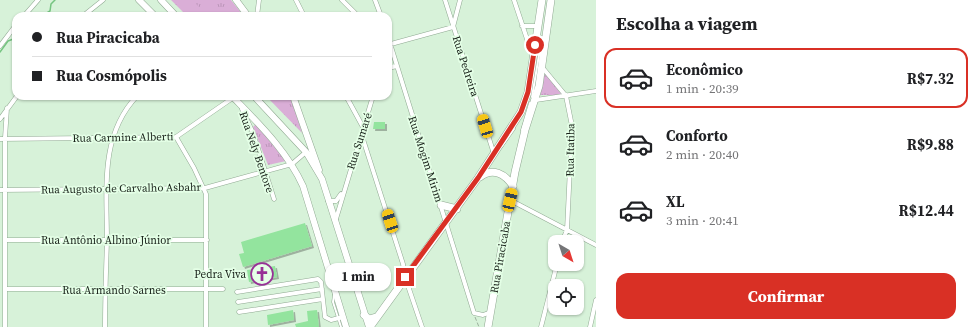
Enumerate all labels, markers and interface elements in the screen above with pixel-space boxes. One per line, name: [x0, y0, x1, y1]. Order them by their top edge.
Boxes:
text: Escolha a viagem: [616, 11, 758, 36]
text: Rua Piracicaba: [56, 27, 160, 48]
street label: Rua Pedreira: [449, 34, 483, 99]
route start: [526, 36, 544, 54]
text: Econômico: [666, 59, 743, 80]
icon: car: [618, 60, 654, 96]
text: Rua Cosmópolis: [56, 65, 167, 86]
text: R$7.32: [907, 68, 954, 89]
text: 1 min · 20:39: [666, 80, 739, 97]
street label: Rua Nely Bentore: [236, 109, 278, 195]
street label: Rua Sumaré: [343, 110, 376, 172]
car: [476, 113, 494, 139]
street label: Rua Mogim Mirim: [405, 114, 447, 204]
street label: Rua Itatiba: [563, 123, 578, 177]
text: Conforto: [666, 125, 728, 146]
icon: car: [618, 126, 654, 162]
street label: Rua Carmine Alberti: [72, 129, 174, 146]
text: R$9.88: [907, 134, 954, 155]
text: 2 min · 20:40: [666, 146, 739, 163]
street label: Rua Augusto de Carvalho Asbahr: [41, 180, 202, 197]
car: [501, 187, 519, 213]
text: XL: [666, 191, 685, 212]
icon: car: [618, 192, 654, 228]
text: R$12.44: [899, 200, 954, 221]
car: [381, 208, 399, 234]
text: 3 min · 20:41: [666, 212, 739, 229]
street label: Rua Piracicaba: [487, 219, 514, 294]
street label: Rua Antônio Albino Júnior: [41, 233, 171, 248]
north arrow: [548, 235, 584, 271]
map controls: [548, 235, 584, 315]
church icon: Pedra Viva: [249, 261, 275, 287]
callout: 1 min: [325, 263, 391, 291]
place label: Pedra Viva: [194, 267, 246, 282]
text: 1 min: [341, 268, 375, 285]
route end: [396, 268, 414, 286]
button: Confirmar: [616, 273, 956, 319]
button: locate: [548, 279, 584, 315]
street label: Rua Armando Sarnes: [62, 283, 166, 298]

